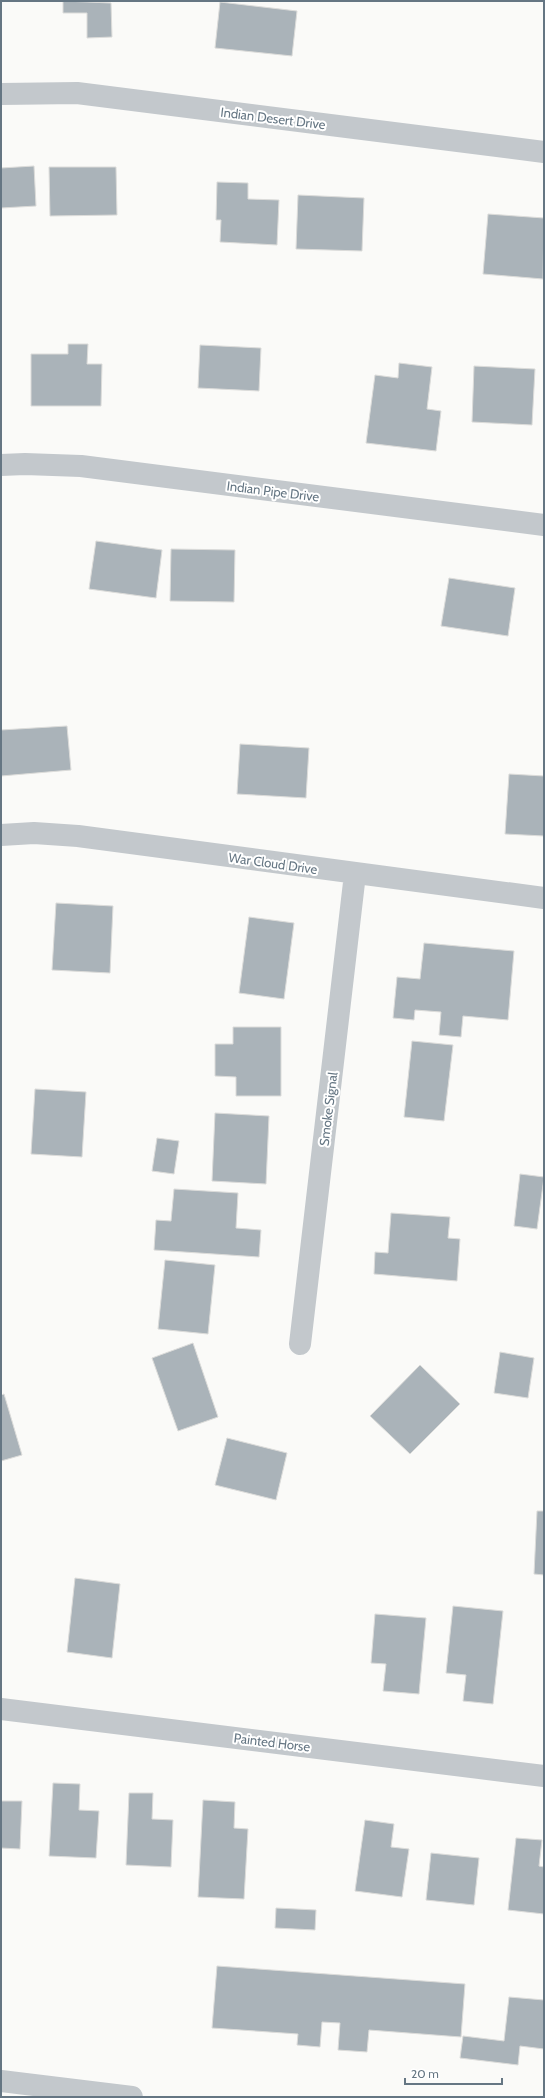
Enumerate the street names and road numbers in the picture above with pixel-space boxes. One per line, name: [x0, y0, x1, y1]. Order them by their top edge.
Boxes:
street label: Indian Desert Drive: [220, 104, 327, 132]
street label: Indian Pipe Drive: [226, 477, 320, 505]
street label: War Cloud Drive: [228, 849, 319, 877]
street label: Smoke Signal: [316, 1071, 340, 1147]
street label: Painted Horse: [233, 1729, 311, 1755]

